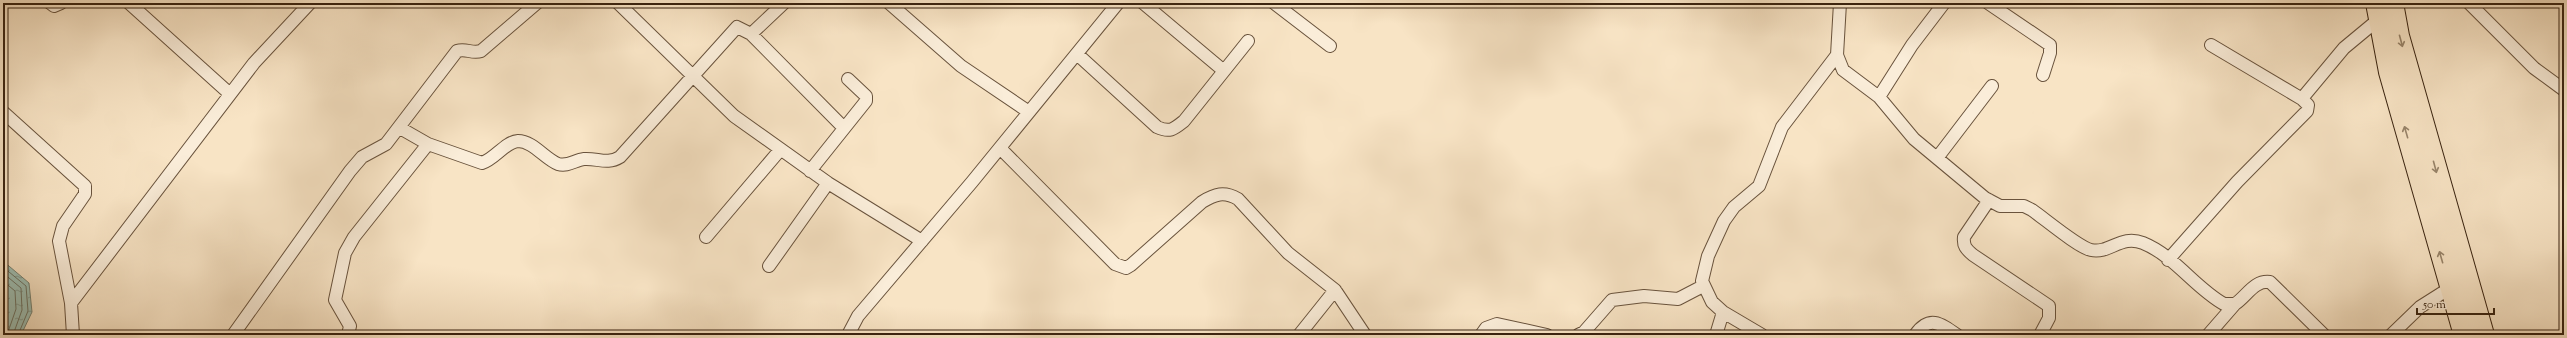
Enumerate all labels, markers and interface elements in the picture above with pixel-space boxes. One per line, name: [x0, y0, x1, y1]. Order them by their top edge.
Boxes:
one-way arrow: [2398, 34, 2405, 47]
one-way arrow: [2402, 126, 2409, 139]
one-way arrow: [2432, 160, 2440, 173]
one-way arrow: [2437, 251, 2444, 264]
scale bar: [2417, 290, 2494, 316]
text: 50 m: [2422, 296, 2446, 314]

